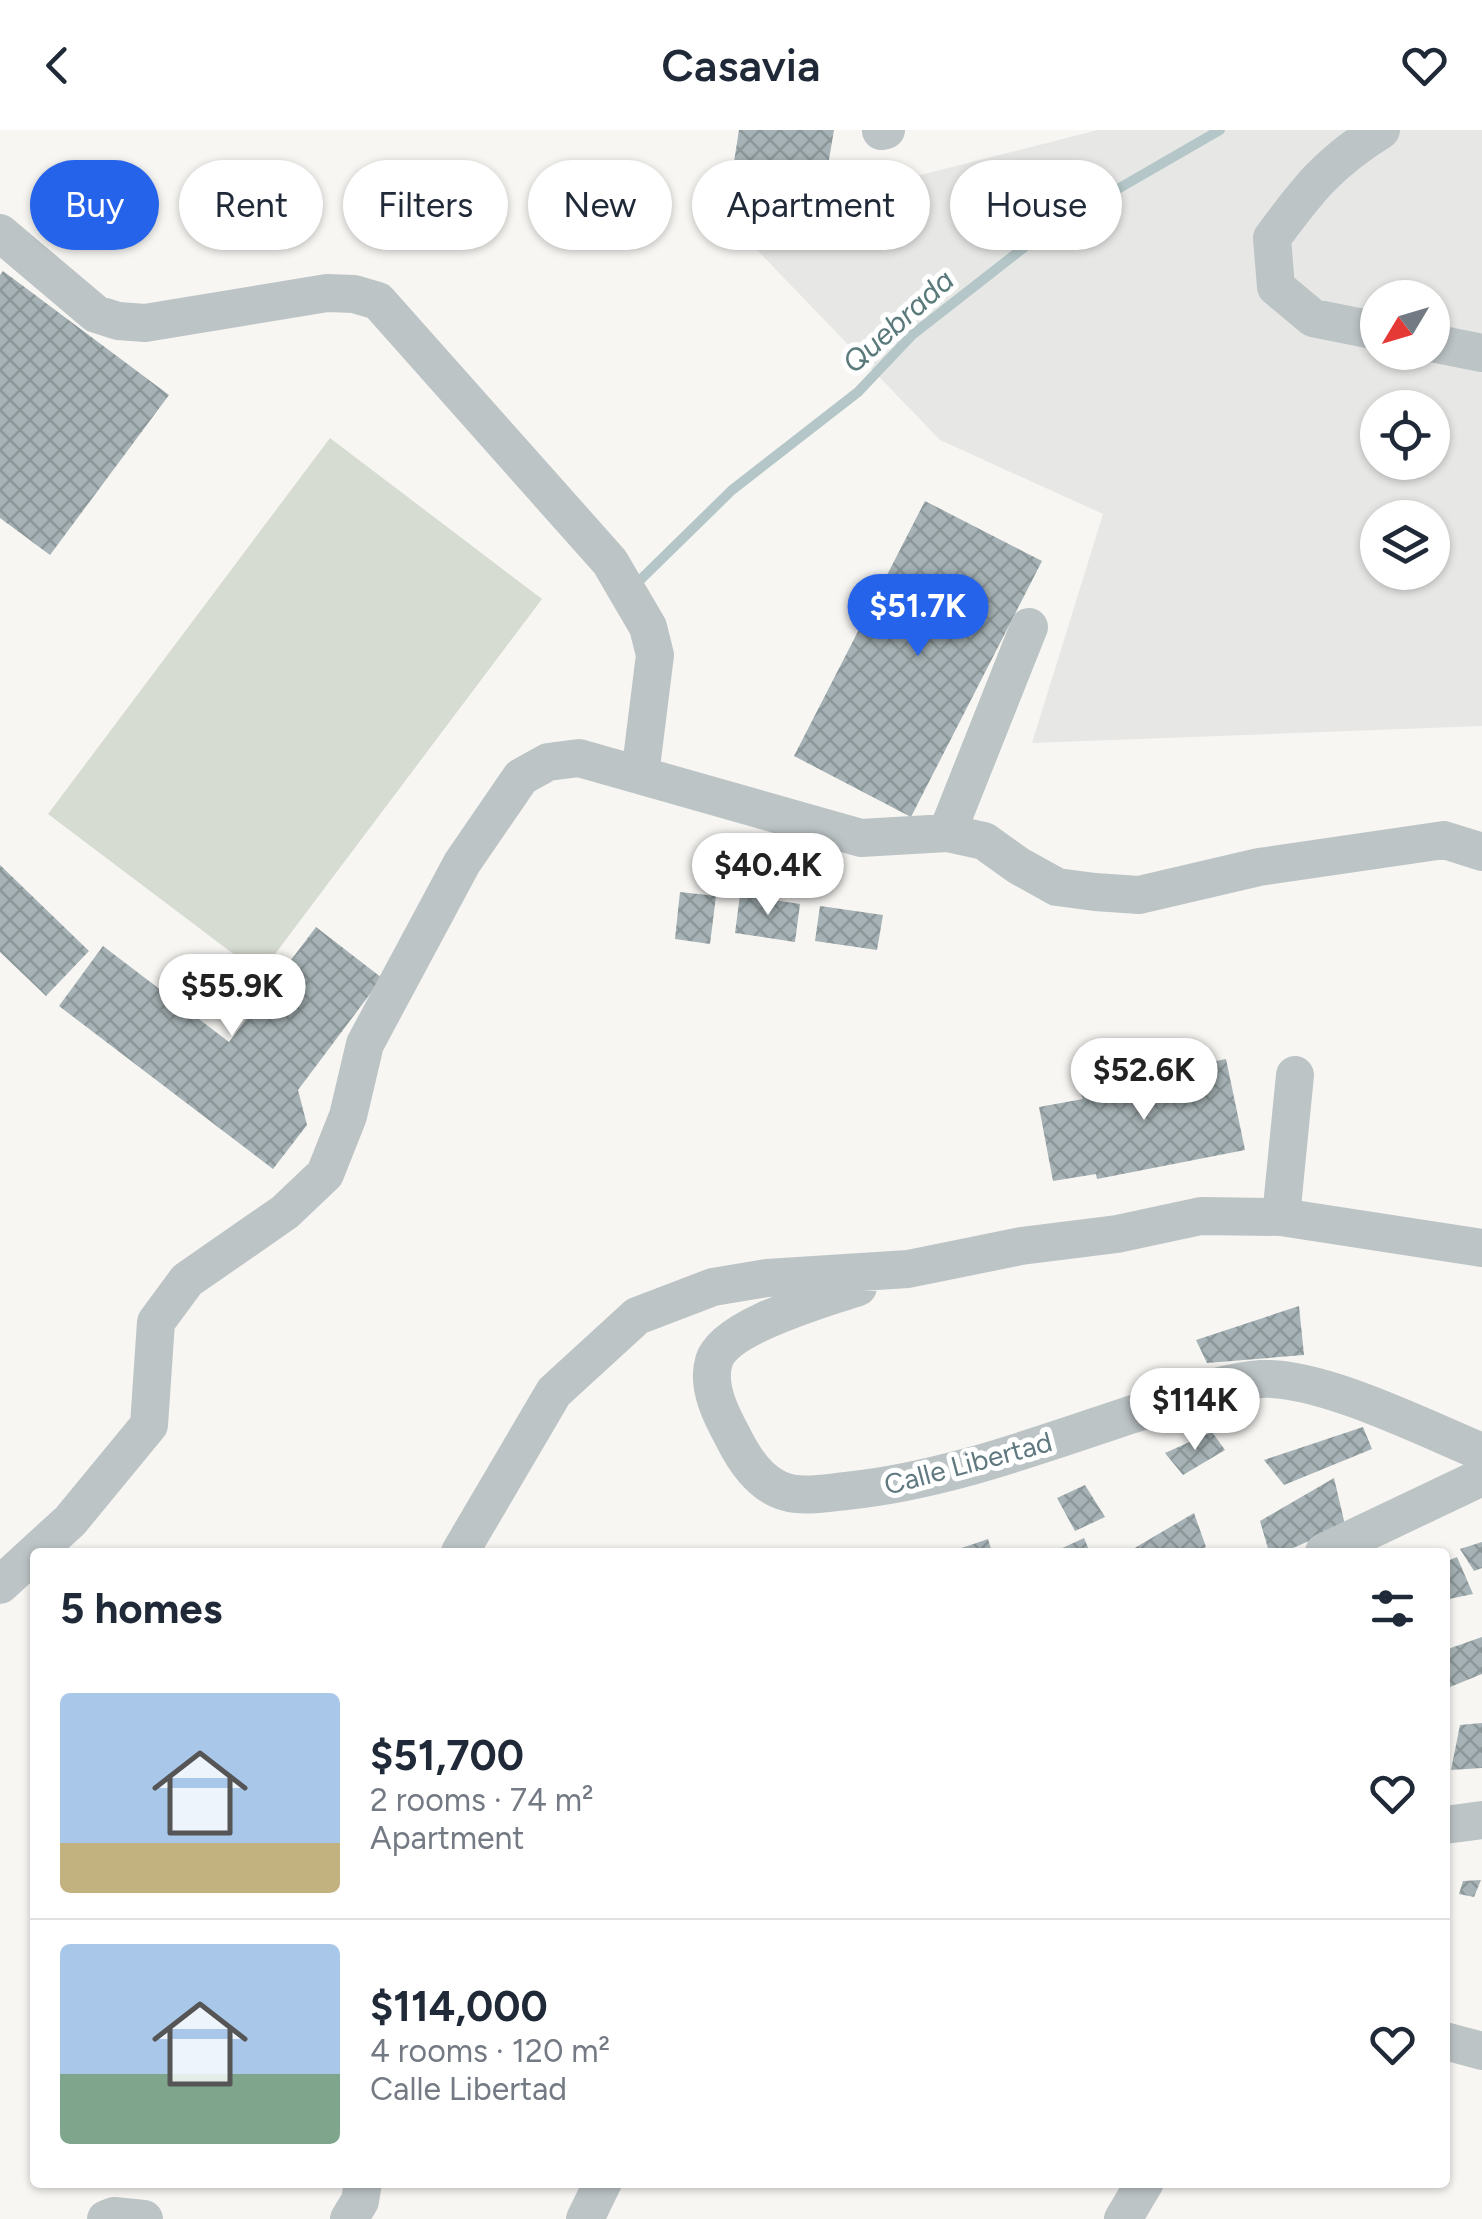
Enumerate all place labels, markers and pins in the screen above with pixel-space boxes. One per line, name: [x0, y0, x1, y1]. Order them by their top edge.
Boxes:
pin: $51.7K: [837, 574, 999, 659]
pin: $40.4K: [687, 833, 849, 918]
pin: $55.9K: [151, 954, 313, 1039]
pin: $52.6K: [1063, 1038, 1225, 1123]
pin: $114K: [1125, 1368, 1265, 1453]

